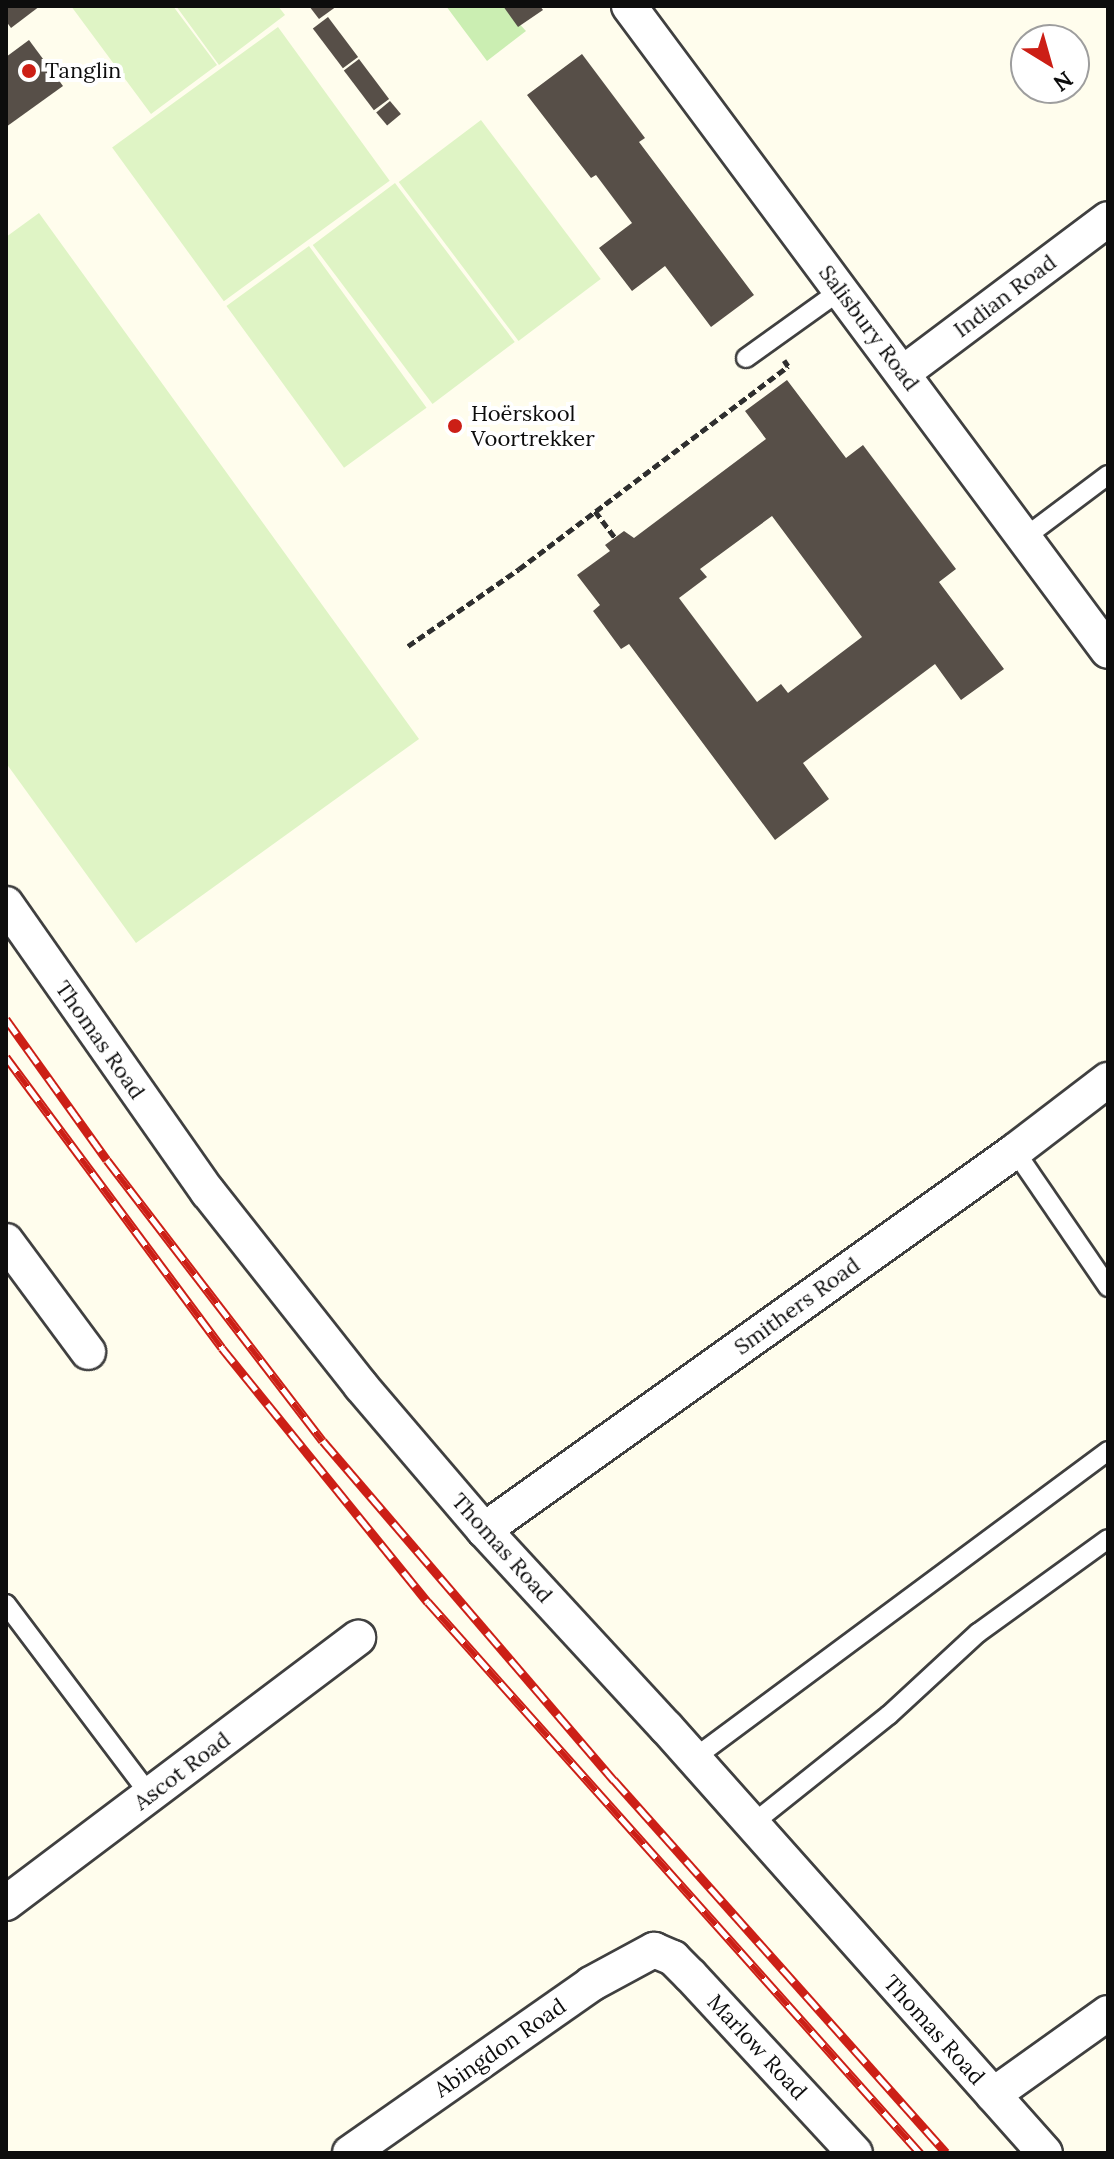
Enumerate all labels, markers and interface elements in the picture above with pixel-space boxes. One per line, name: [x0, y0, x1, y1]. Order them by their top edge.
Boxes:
north arrow: [1010, 24, 1090, 104]
place label: Tanglin: [45, 58, 121, 84]
marker: Tanglin: [20, 62, 38, 80]
text: N: [1048, 65, 1078, 98]
street label: Indian Road: [949, 249, 1061, 343]
street label: Salisbury Road: [813, 260, 925, 396]
place label: Hoërskool Voortrekker: [471, 400, 595, 452]
marker: Hoërskool Voortrekker: [446, 417, 464, 435]
street label: Thomas Road: [50, 976, 150, 1104]
street label: Smithers Road: [729, 1252, 865, 1360]
street label: Thomas Road: [446, 1488, 558, 1608]
street label: Ascot Road: [129, 1726, 235, 1816]
street label: Thomas Road: [878, 1970, 990, 2090]
street label: Marlow Road: [702, 1989, 812, 2105]
street label: Abingdon Road: [429, 1993, 571, 2103]

